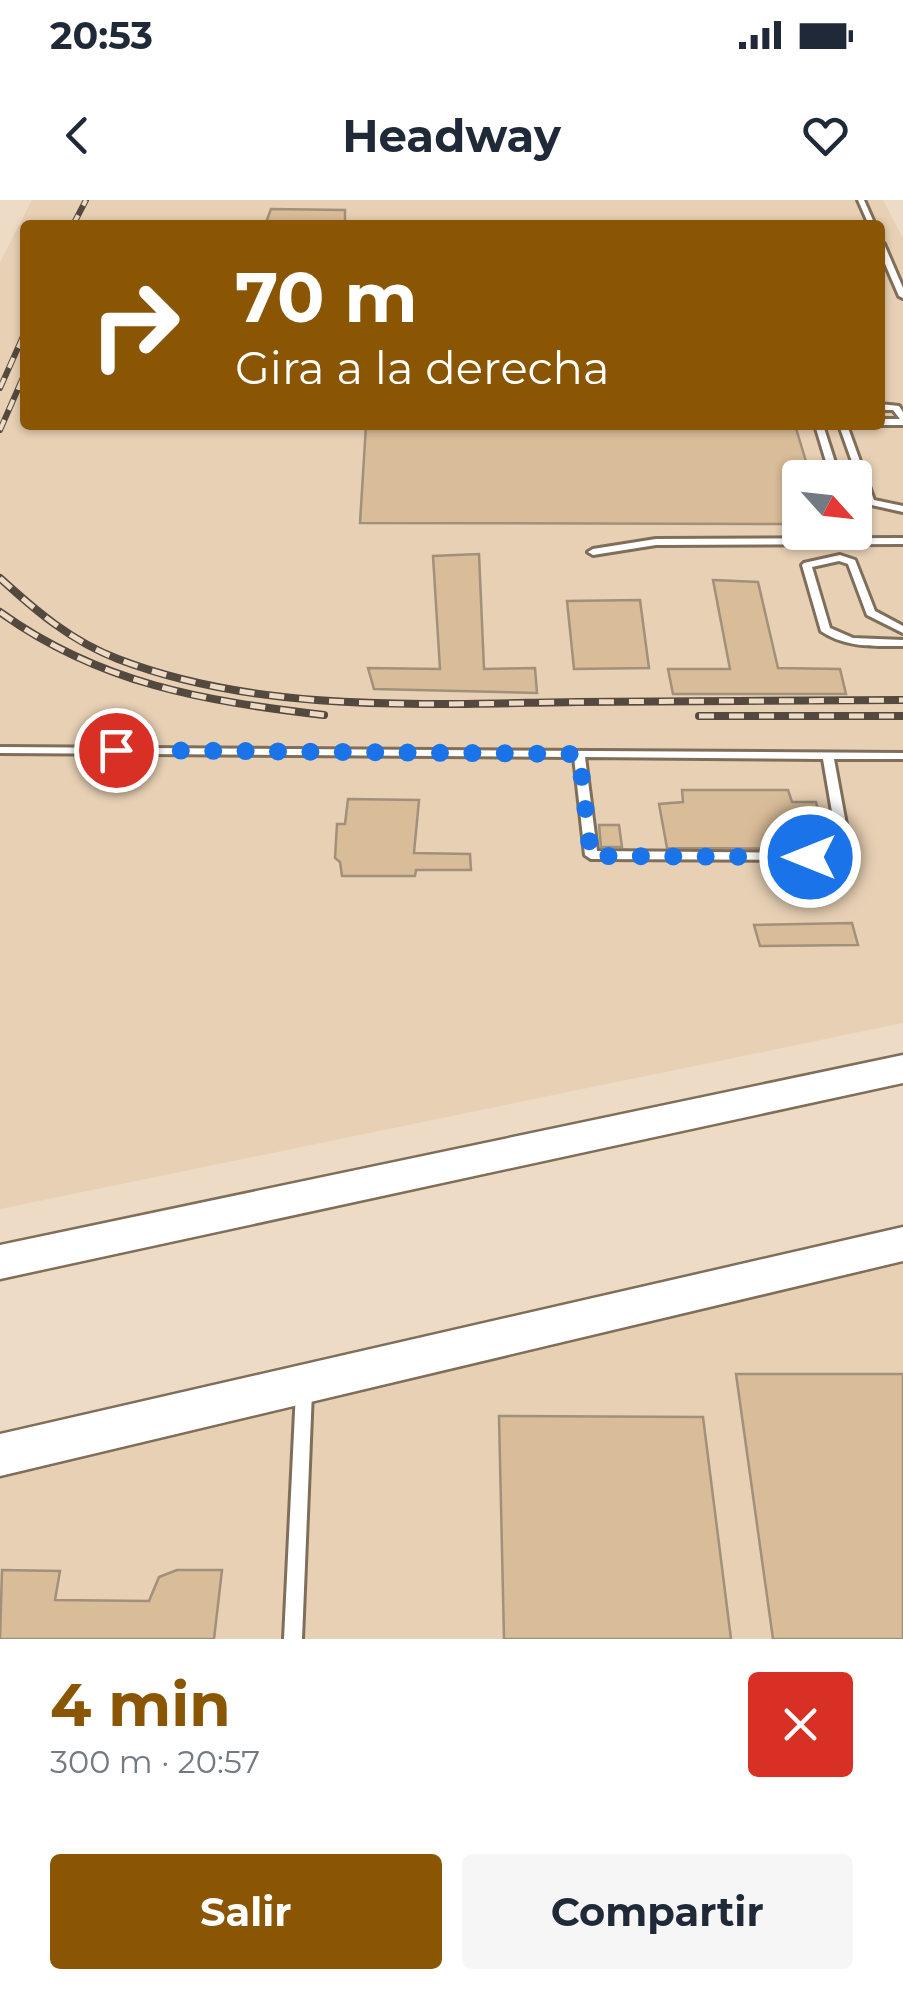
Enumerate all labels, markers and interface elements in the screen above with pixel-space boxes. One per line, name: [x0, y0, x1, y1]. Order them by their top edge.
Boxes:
text: 20:53: [50, 12, 153, 59]
icon: back: [50, 108, 105, 163]
text: Headway: [342, 108, 561, 163]
icon: heart: [798, 108, 853, 163]
text: 70 m: [235, 254, 418, 340]
icon: right: [70, 260, 200, 390]
text: Gira a la derecha: [235, 340, 610, 395]
north arrow: [782, 460, 872, 550]
map controls: [782, 460, 872, 550]
pin: [74, 708, 159, 793]
icon: arrive: [89, 723, 144, 778]
position arrow: [758, 805, 862, 909]
text: 4 min: [50, 1668, 231, 1741]
button: close: [748, 1672, 853, 1777]
text: 300 m · 20:57: [50, 1742, 260, 1781]
button: Salir: [50, 1854, 442, 1969]
button: Compartir: [462, 1854, 853, 1969]

